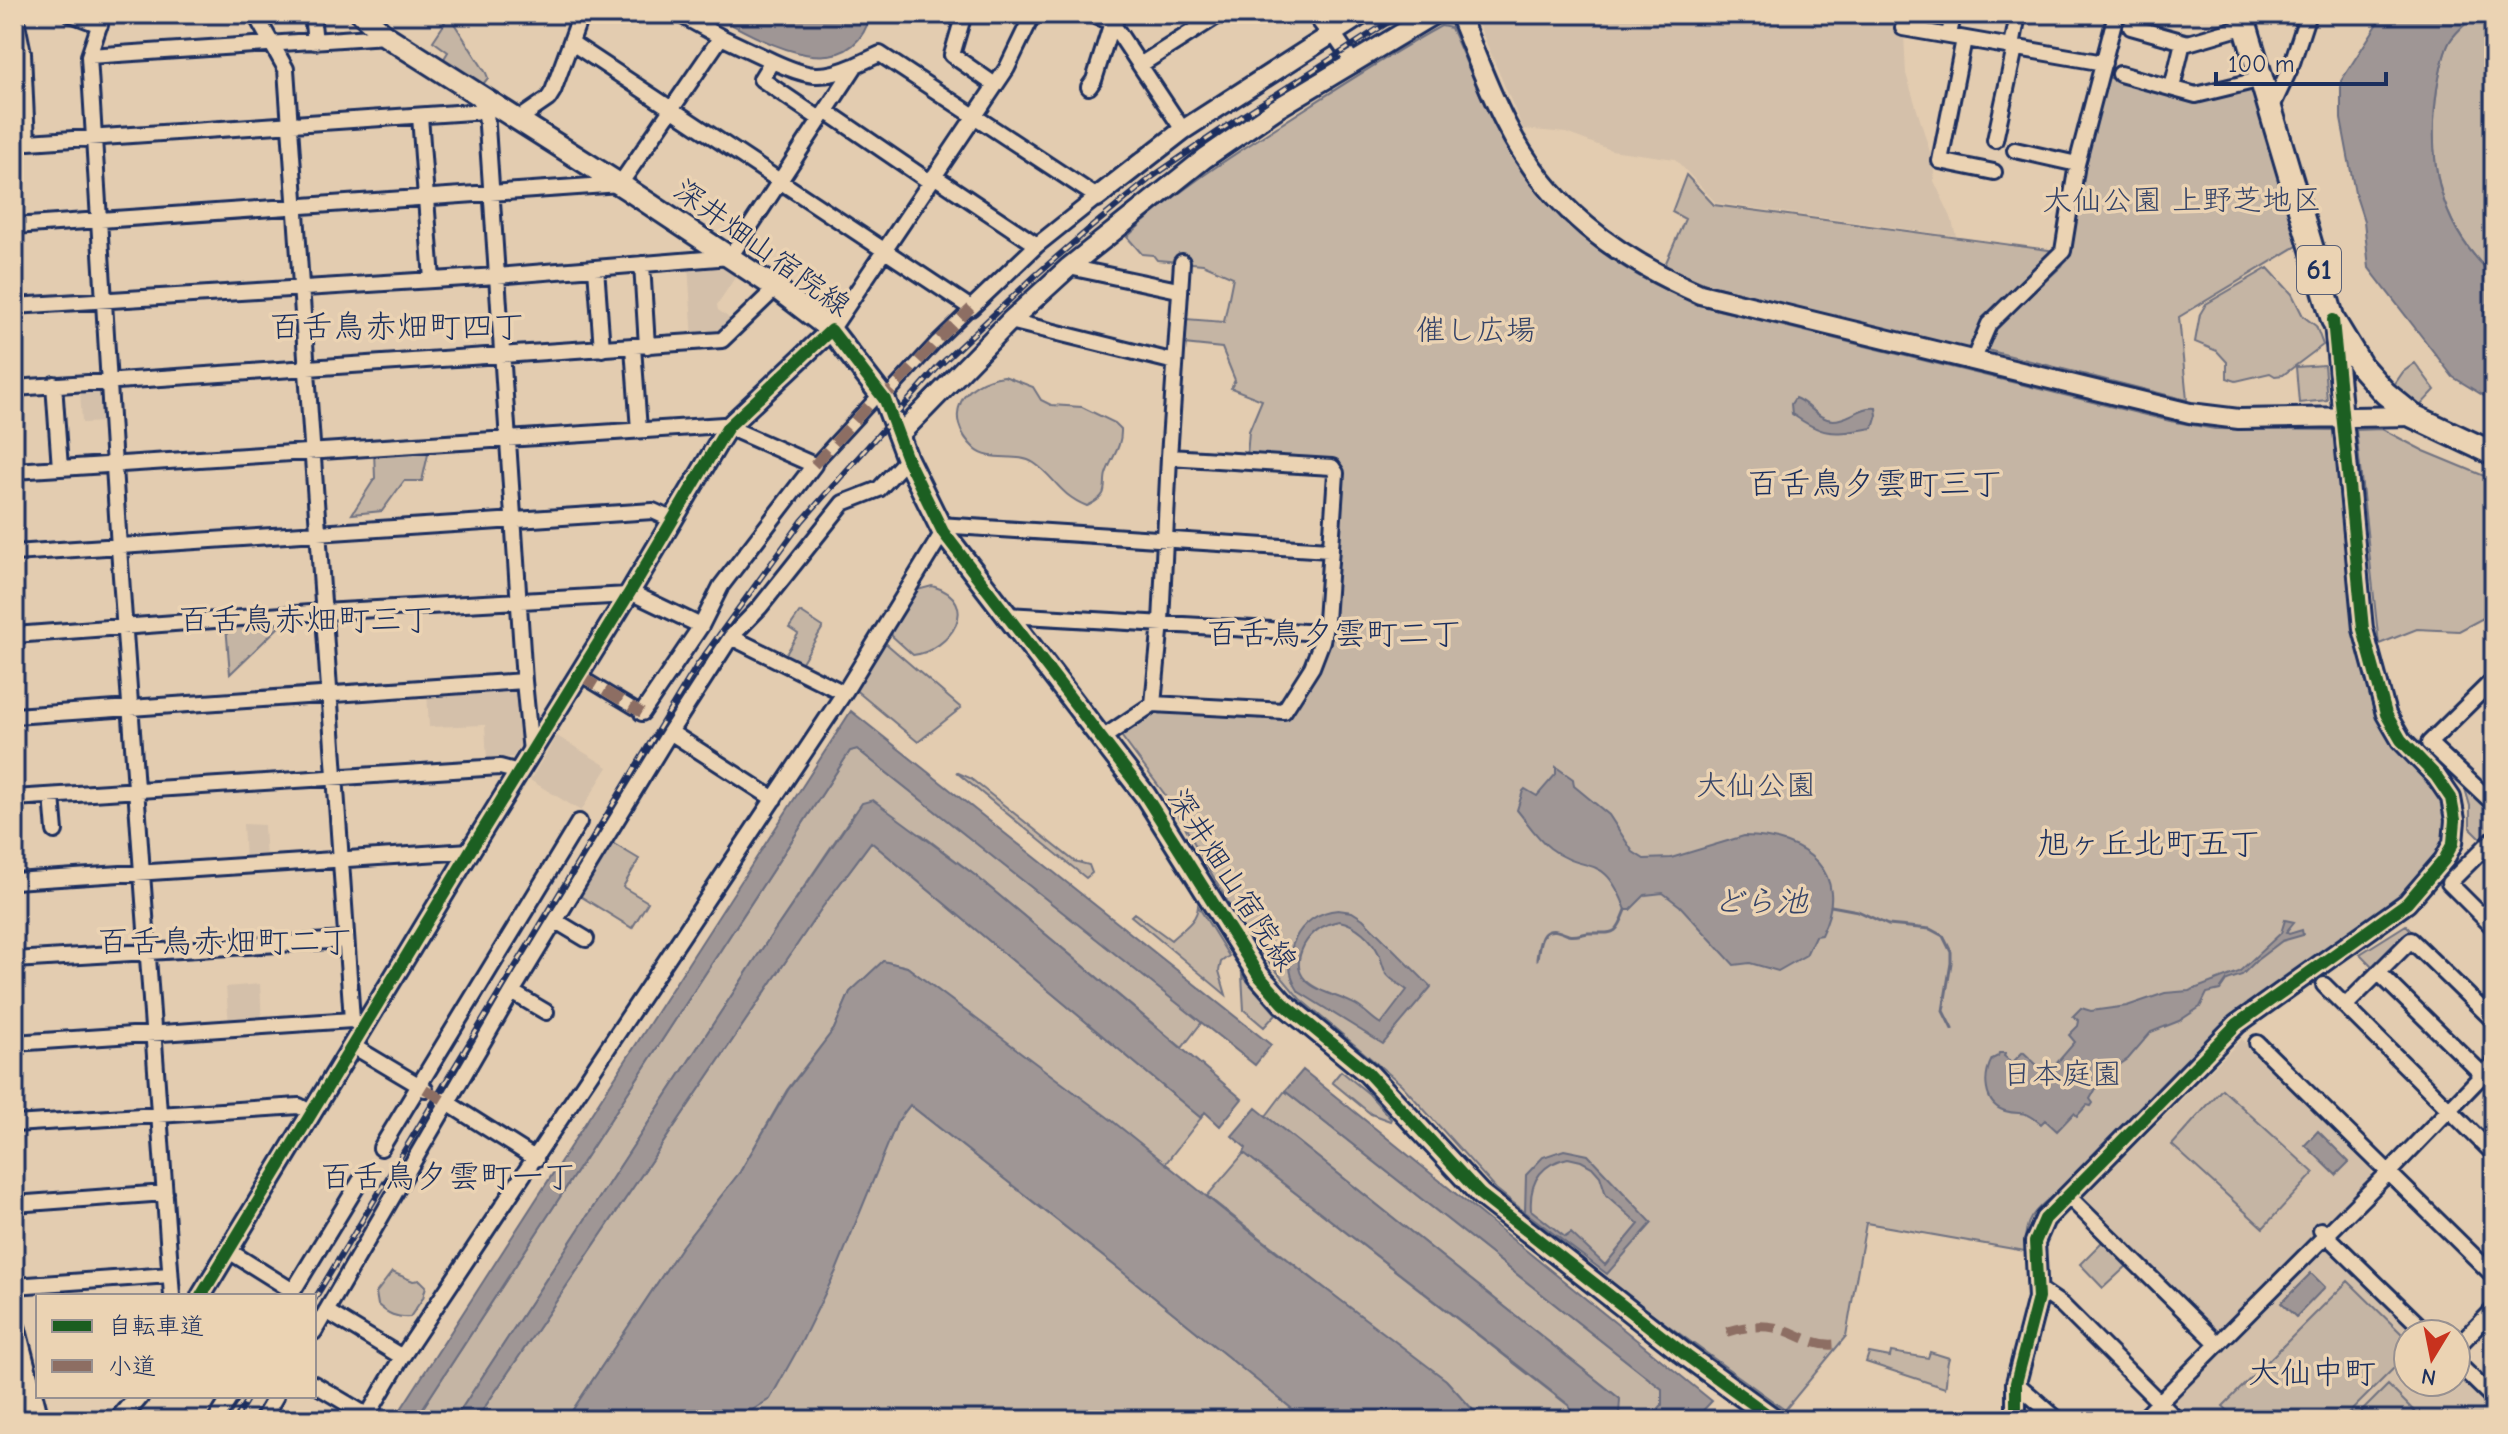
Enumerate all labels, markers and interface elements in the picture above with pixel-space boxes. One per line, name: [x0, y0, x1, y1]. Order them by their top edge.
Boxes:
scale bar: [2216, 36, 2386, 86]
text: 100 m: [2228, 50, 2295, 78]
street label: 深井畑山宿院線: [667, 172, 857, 324]
park label: 大仙公園 上野芝地区: [2042, 183, 2322, 218]
road number: 61: [2297, 246, 2341, 294]
district label: 百舌鳥赤畑町四丁: [269, 308, 525, 345]
park label: 催し広場: [1416, 313, 1536, 348]
district label: 百舌鳥夕雲町三丁: [1747, 465, 2003, 502]
district label: 百舌鳥赤畑町三丁: [178, 601, 434, 638]
district label: 百舌鳥夕雲町二丁: [1206, 615, 1462, 652]
park label: 大仙公園: [1696, 768, 1816, 803]
street label: 深井畑山宿院線: [1160, 782, 1304, 978]
district label: 旭ヶ丘北町五丁: [2037, 825, 2261, 862]
water label: どら池: [1712, 883, 1809, 920]
district label: 百舌鳥赤畑町二丁: [97, 923, 353, 960]
park label: 日本庭園: [2002, 1057, 2122, 1092]
district label: 百舌鳥夕雲町一丁: [320, 1158, 576, 1195]
legend: [36, 1294, 316, 1398]
text: 自転車道: [108, 1312, 204, 1340]
north arrow: [2392, 1318, 2472, 1398]
text: 小道: [108, 1352, 156, 1380]
district label: 大仙中町: [2248, 1354, 2376, 1391]
text: N: [2419, 1363, 2438, 1391]

